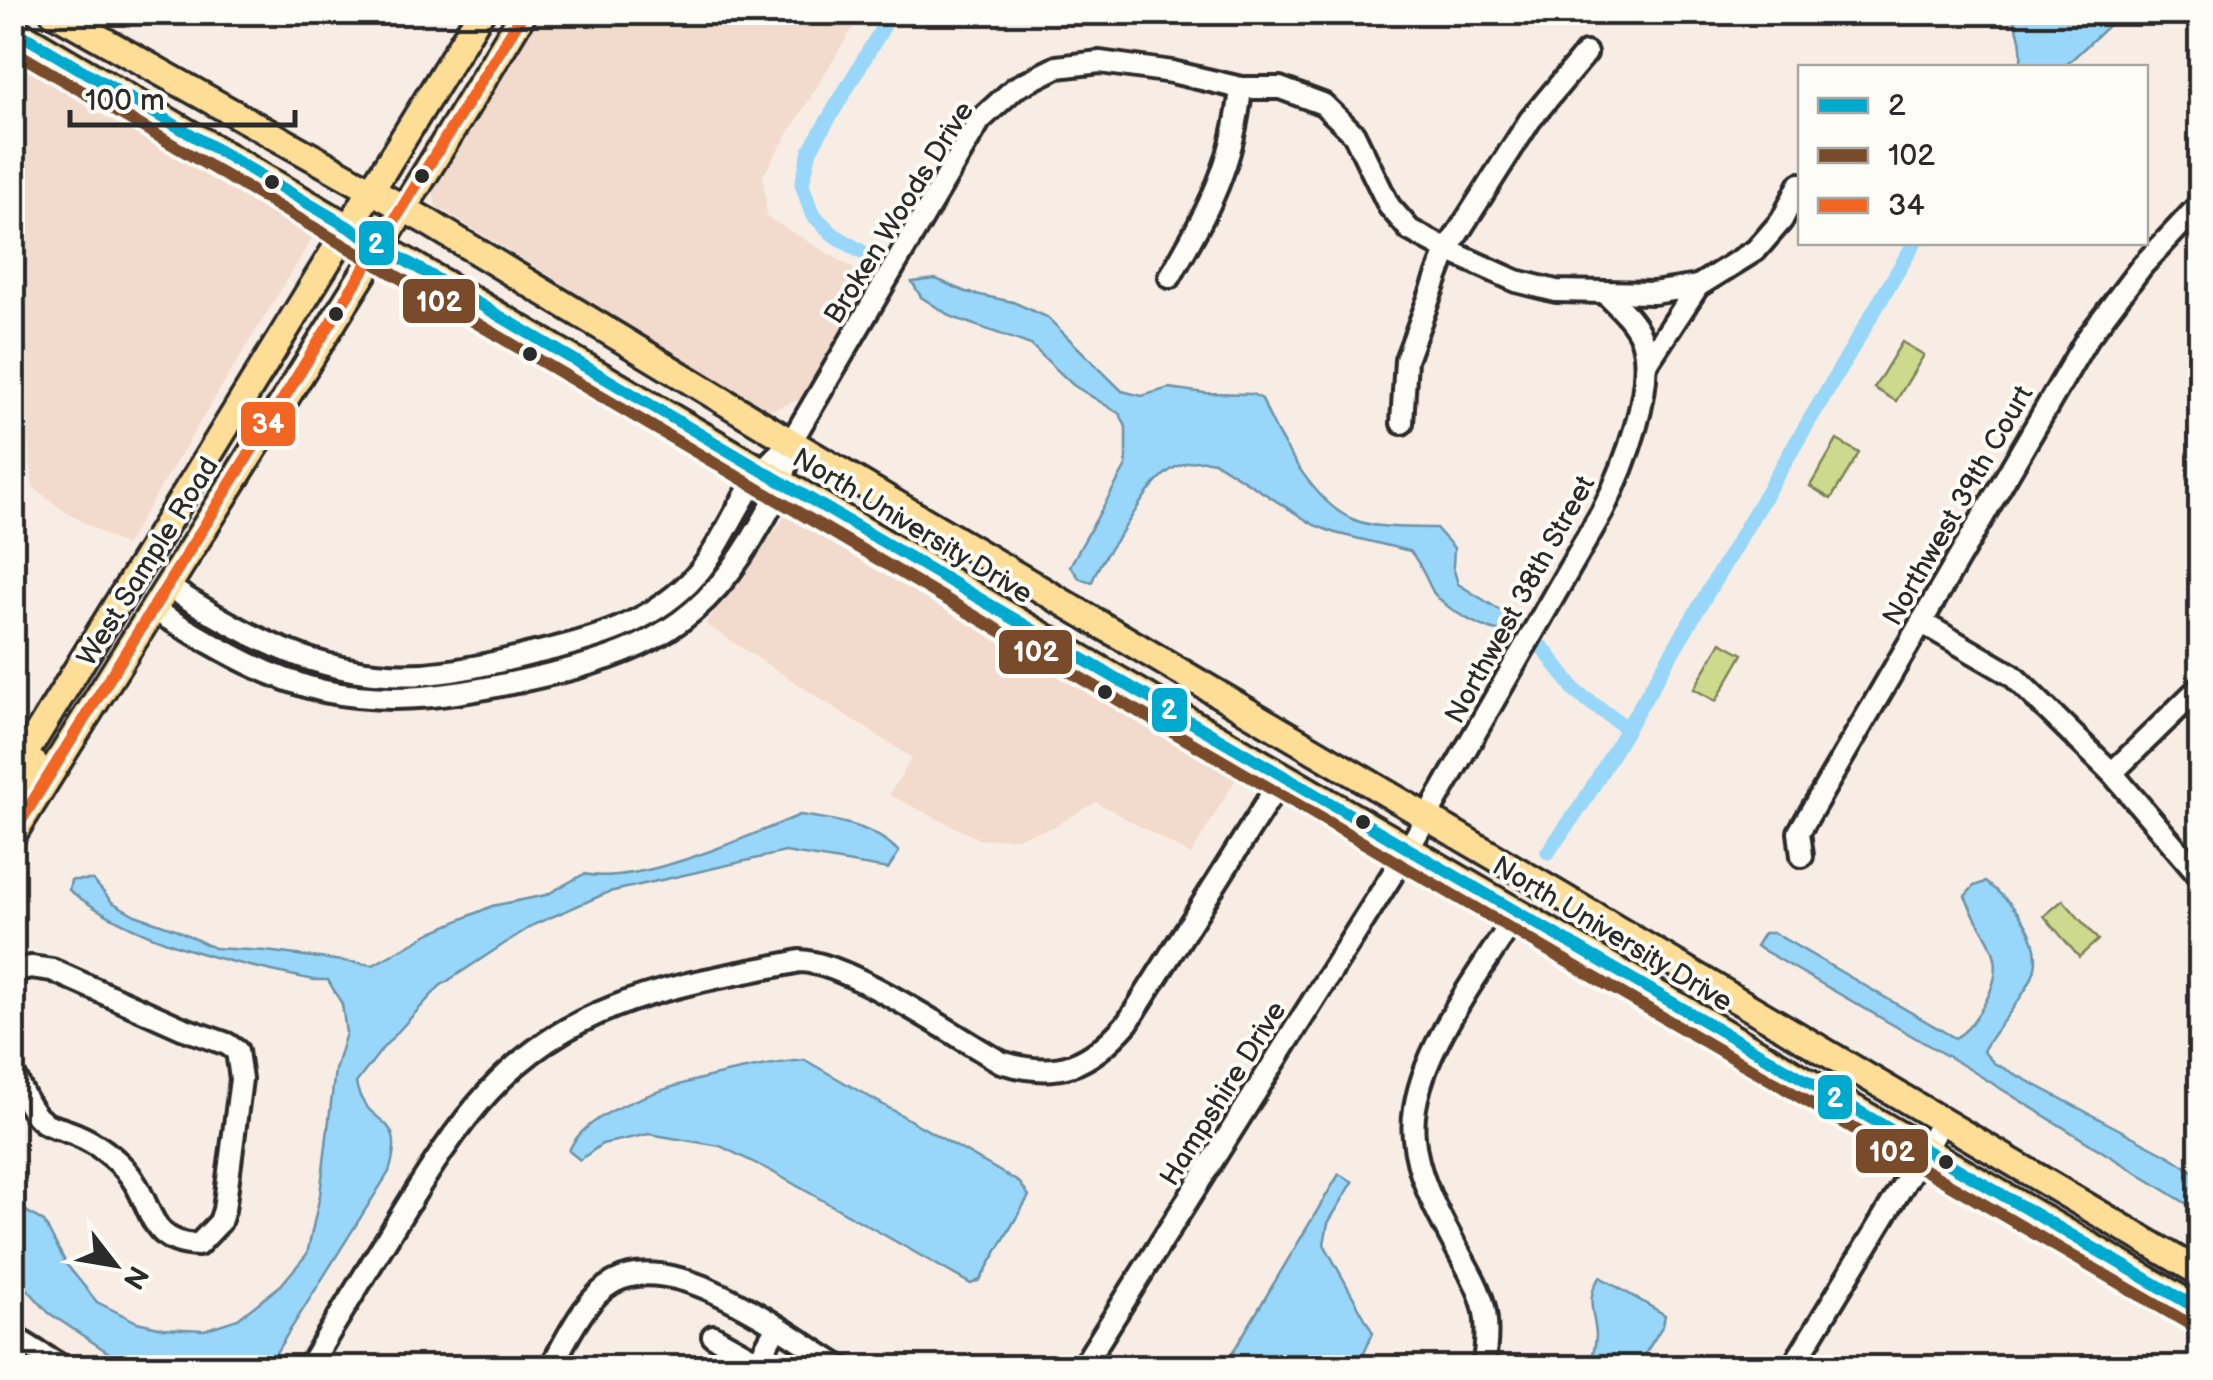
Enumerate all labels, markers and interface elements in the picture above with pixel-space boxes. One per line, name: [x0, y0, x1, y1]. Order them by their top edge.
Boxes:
scale bar: [70, 65, 295, 127]
legend: [1798, 65, 2148, 245]
text: 100 m: [85, 83, 165, 119]
text: 2: [1888, 88, 1906, 124]
street label: Broken Woods Drive: [818, 96, 981, 330]
text: 102: [1888, 138, 1935, 174]
unlabelled marker: [412, 166, 432, 186]
unlabelled marker: [262, 172, 282, 192]
text: 34: [1888, 188, 1925, 224]
line badge: 2: [357, 219, 396, 267]
text: 2: [368, 228, 385, 261]
line badge: 102: [401, 277, 477, 325]
text: 102: [416, 286, 462, 319]
unlabelled marker: [326, 304, 346, 324]
unlabelled marker: [520, 344, 540, 364]
street label: Northwest 39th Court: [1876, 380, 2041, 632]
line badge: 34: [239, 400, 297, 448]
text: 34: [252, 408, 285, 441]
street label: North University Drive: [786, 442, 1038, 611]
street label: West Sample Road: [71, 451, 226, 672]
street label: Northwest 38th Street: [1438, 470, 1602, 729]
line badge: 102: [997, 628, 1074, 676]
text: 102: [1013, 636, 1059, 669]
unlabelled marker: [1095, 682, 1115, 702]
line badge: 2: [1150, 686, 1189, 734]
text: 2: [1161, 694, 1178, 727]
unlabelled marker: [1353, 812, 1373, 832]
street label: North University Drive: [1486, 850, 1738, 1019]
street label: Hampshire Drive: [1153, 996, 1293, 1192]
line badge: 2: [1816, 1073, 1854, 1121]
text: 2: [1827, 1082, 1844, 1115]
line badge: 102: [1854, 1127, 1930, 1175]
text: 102: [1869, 1136, 1915, 1169]
unlabelled marker: [1936, 1152, 1956, 1172]
north arrow: [65, 1215, 165, 1315]
text: N: [116, 1260, 155, 1295]

